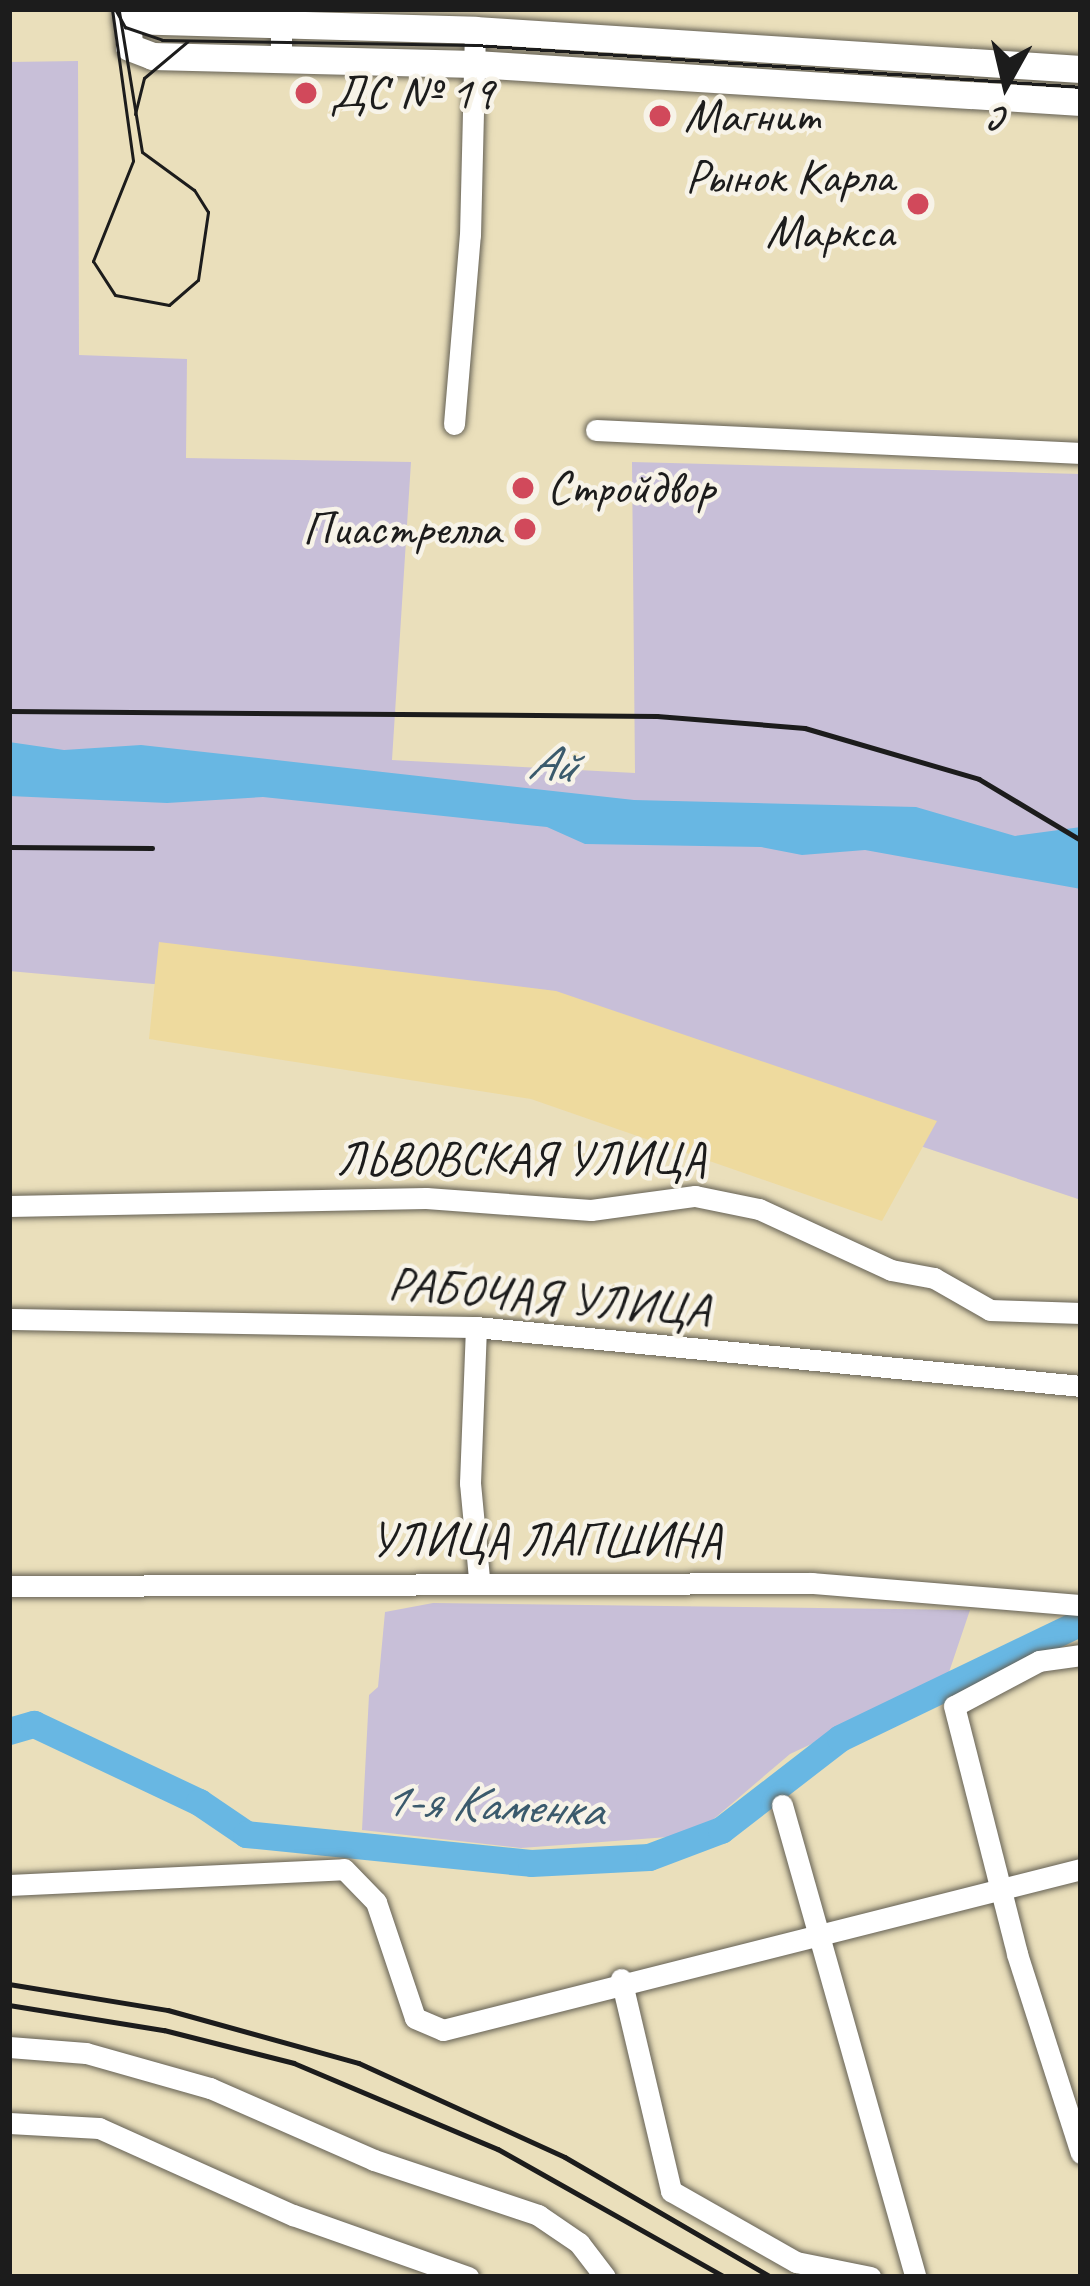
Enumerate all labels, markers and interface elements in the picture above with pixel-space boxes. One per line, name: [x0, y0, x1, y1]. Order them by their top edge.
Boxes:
north arrow: [946, 24, 1066, 144]
place label: ДС № 19: [330, 64, 494, 122]
marker: ДС № 19: [293, 80, 319, 106]
place label: Магнит: [684, 87, 820, 145]
text: С: [990, 98, 1012, 142]
marker: Магнит: [647, 103, 673, 129]
place label: Рынок Карла Маркса: [689, 147, 894, 260]
marker: Рынок Карла Маркса: [905, 191, 931, 217]
place label: Стройдвор: [547, 459, 715, 517]
marker: Стройдвор: [510, 475, 536, 501]
place label: Пиастрелла: [303, 500, 501, 558]
marker: Пиастрелла: [512, 516, 538, 542]
water label: Ай: [525, 730, 579, 796]
street label: ЛЬВОВСКАЯ УЛИЦА: [336, 1130, 706, 1188]
street label: РАБОЧАЯ УЛИЦА: [387, 1254, 711, 1340]
street label: УЛИЦА ЛАПШИНА: [370, 1511, 722, 1569]
water label: 1-я Каменка: [381, 1768, 603, 1840]

